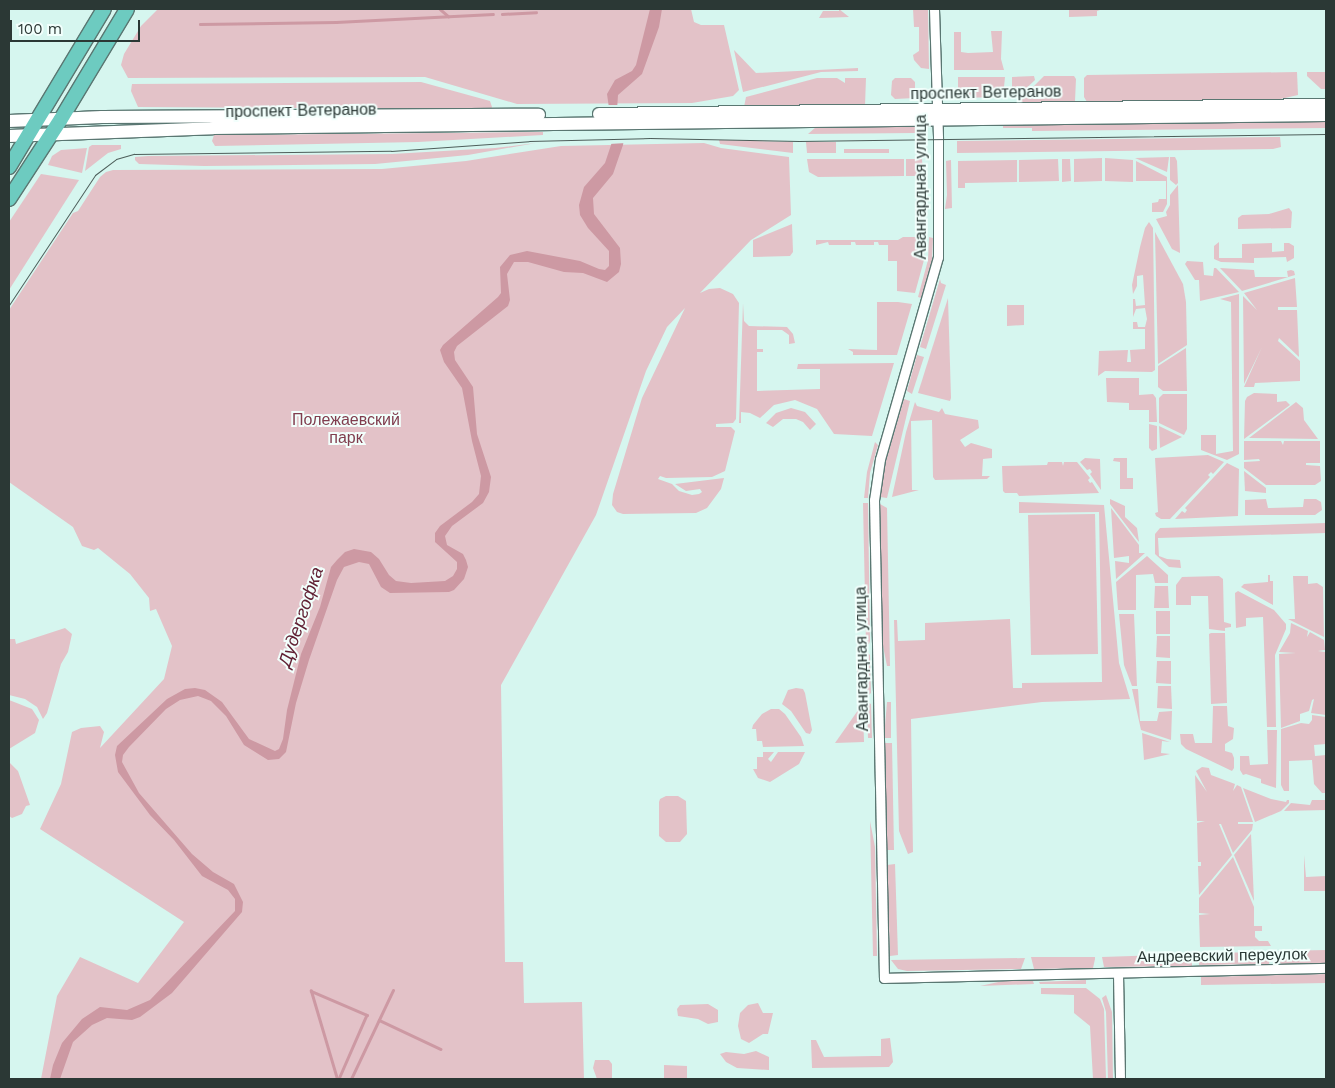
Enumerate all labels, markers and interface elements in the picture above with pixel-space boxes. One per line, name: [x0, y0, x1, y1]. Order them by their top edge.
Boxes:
scale bar: [12, 10, 142, 42]
text: 100 m: [18, 20, 62, 38]
street label: проспект Ветеранов: [910, 82, 1062, 104]
street label: проспект Ветеранов: [225, 100, 377, 122]
street label: Авангардная улица: [911, 115, 931, 259]
park label: Полежаевский парк: [292, 410, 400, 448]
water label: Дудергофка: [274, 564, 328, 670]
street label: Авангардная улица: [851, 586, 873, 732]
street label: Андреевский переулок: [1137, 945, 1307, 967]

